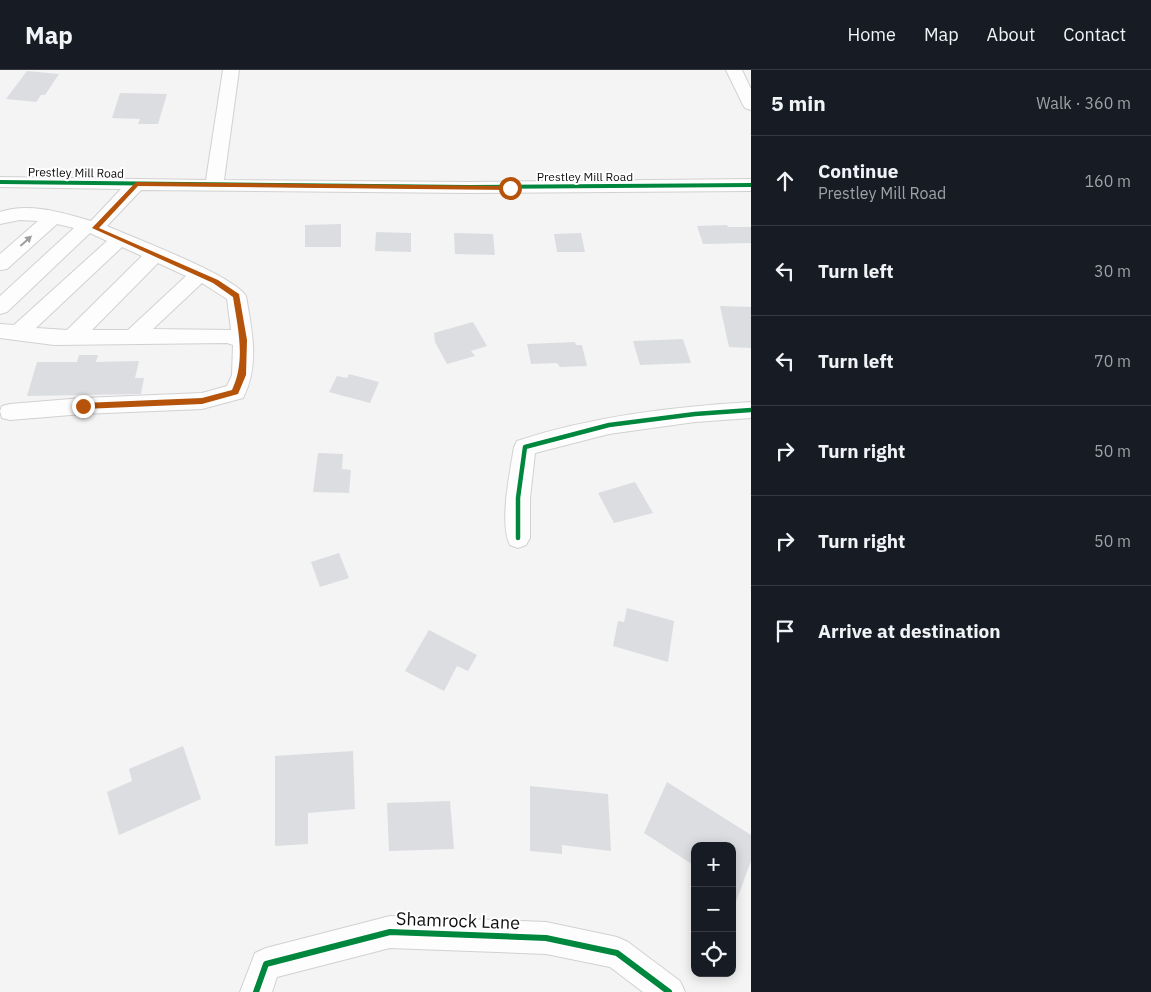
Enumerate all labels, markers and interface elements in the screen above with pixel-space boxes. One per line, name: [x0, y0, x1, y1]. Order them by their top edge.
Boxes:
text: Map: [25, 19, 73, 51]
text: Home: [848, 23, 896, 46]
text: Map: [924, 23, 959, 46]
text: About: [987, 23, 1035, 46]
text: Contact: [1063, 23, 1126, 46]
text: 5 min: [771, 89, 826, 117]
text: Walk · 360 m: [1036, 93, 1131, 113]
text: Continue: [818, 159, 898, 183]
street label: Prestley Mill Road: [28, 164, 124, 181]
icon: ahead: [771, 167, 799, 195]
street label: Prestley Mill Road: [537, 169, 633, 184]
text: 160 m: [1084, 171, 1131, 191]
route start: [499, 177, 522, 200]
text: Prestley Mill Road: [818, 183, 946, 203]
one-way arrow: [20, 235, 32, 247]
icon: left: [771, 257, 799, 285]
text: Turn left: [818, 259, 894, 283]
text: 30 m: [1094, 261, 1131, 281]
icon: left: [771, 347, 799, 375]
text: Turn left: [818, 349, 894, 373]
text: 70 m: [1094, 351, 1131, 371]
route end: [72, 395, 95, 418]
icon: right: [771, 437, 799, 465]
text: Turn right: [818, 439, 905, 463]
text: 50 m: [1094, 441, 1131, 461]
icon: right: [771, 527, 799, 555]
text: Turn right: [818, 529, 905, 553]
text: 50 m: [1094, 531, 1131, 551]
icon: arrive: [771, 617, 799, 645]
text: Arrive at destination: [818, 619, 1001, 643]
map controls: [691, 842, 736, 977]
button: +: [691, 842, 736, 887]
button: −: [691, 887, 736, 932]
street label: Shamrock Lane: [396, 907, 521, 934]
button: locate: [691, 932, 736, 977]

